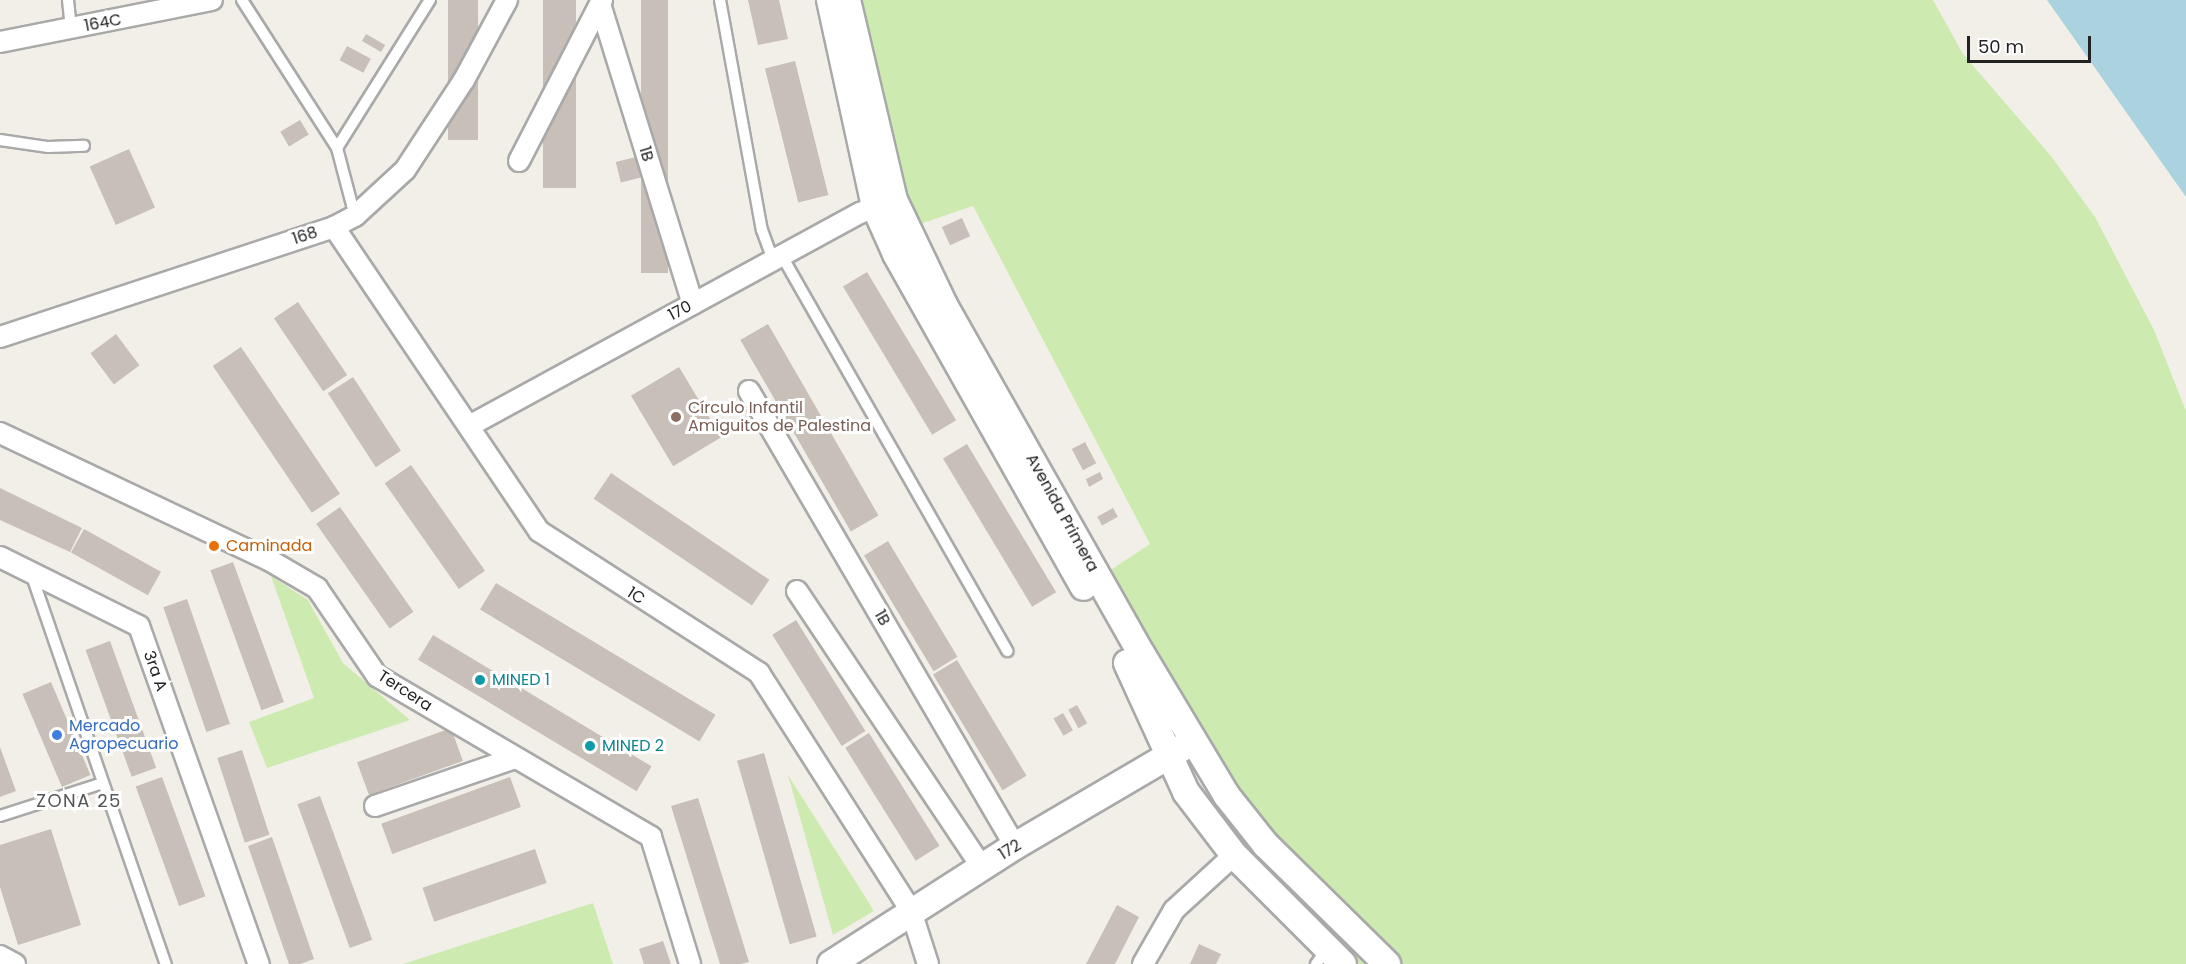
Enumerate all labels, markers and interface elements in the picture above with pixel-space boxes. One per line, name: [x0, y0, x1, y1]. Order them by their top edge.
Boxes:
street label: 164C: [83, 10, 123, 36]
scale bar: [1970, 24, 2094, 62]
text: 50 m: [1978, 34, 2024, 59]
street label: 1B: [635, 144, 657, 164]
street label: 168: [290, 223, 320, 249]
street label: 170: [665, 297, 695, 325]
place label: Círculo Infantil Amiguitos de Palestina: [688, 398, 871, 436]
marker: Círculo Infantil Amiguitos de Palestina: [669, 410, 683, 424]
street label: Avenida Primera: [1022, 451, 1102, 575]
place label: Caminada: [226, 536, 312, 556]
marker: Caminada: [207, 539, 221, 553]
street label: 1C: [623, 583, 649, 609]
street label: 1B: [870, 607, 894, 629]
street label: 3ra A: [139, 648, 171, 694]
street label: Tercera: [374, 666, 436, 716]
place label: MINED 1: [492, 670, 550, 690]
marker: MINED 1: [473, 673, 487, 687]
place label: Mercado Agropecuario: [69, 716, 178, 754]
marker: Mercado Agropecuario: [50, 728, 64, 742]
place label: MINED 2: [602, 736, 664, 756]
marker: MINED 2: [583, 739, 597, 753]
district label: ZONA 25: [36, 790, 122, 812]
street label: 172: [995, 836, 1025, 864]

